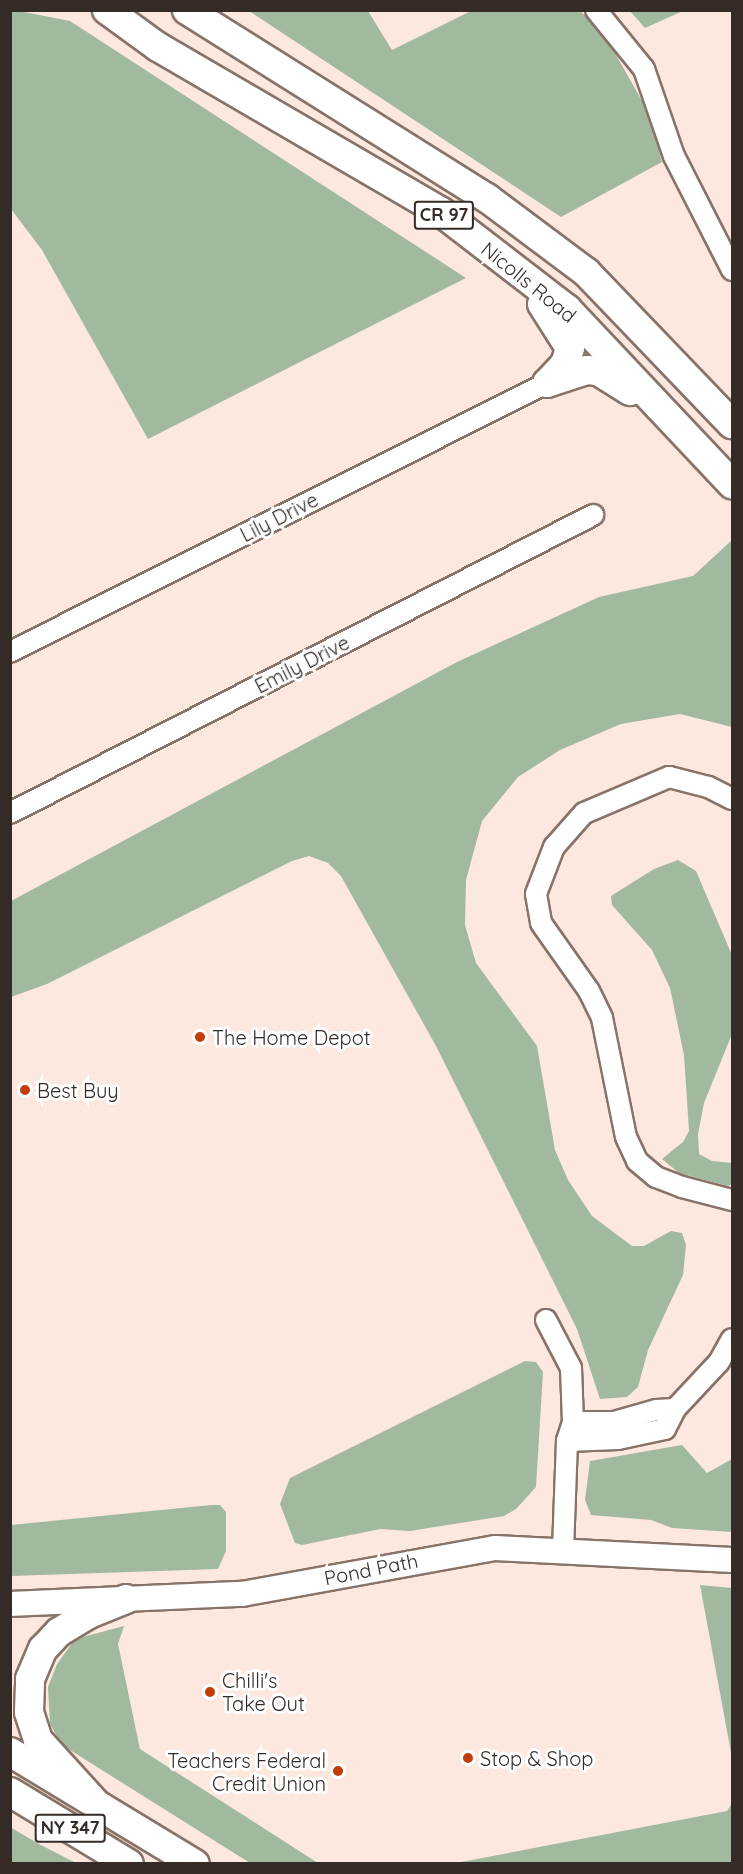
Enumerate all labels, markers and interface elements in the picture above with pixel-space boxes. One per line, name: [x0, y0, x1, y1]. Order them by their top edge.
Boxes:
road number: CR 97: [412, 200, 476, 230]
street label: Nicolls Road: [477, 237, 581, 327]
street label: Lily Drive: [236, 487, 322, 547]
street label: Emily Drive: [251, 630, 353, 698]
place label: The Home Depot: [212, 1025, 370, 1049]
marker: The Home Depot: [193, 1030, 207, 1044]
place label: Best Buy: [37, 1078, 119, 1102]
marker: Best Buy: [18, 1083, 32, 1097]
street label: Pond Path: [322, 1548, 420, 1590]
place label: Chilli's Take Out: [222, 1668, 305, 1715]
marker: Chilli's Take Out: [203, 1685, 217, 1699]
place label: Stop & Shop: [480, 1746, 593, 1770]
place label: Teachers Federal Credit Union: [167, 1748, 326, 1795]
marker: Stop & Shop: [461, 1751, 475, 1765]
marker: Teachers Federal Credit Union: [331, 1764, 345, 1778]
road number: NY 347: [34, 1813, 106, 1843]

